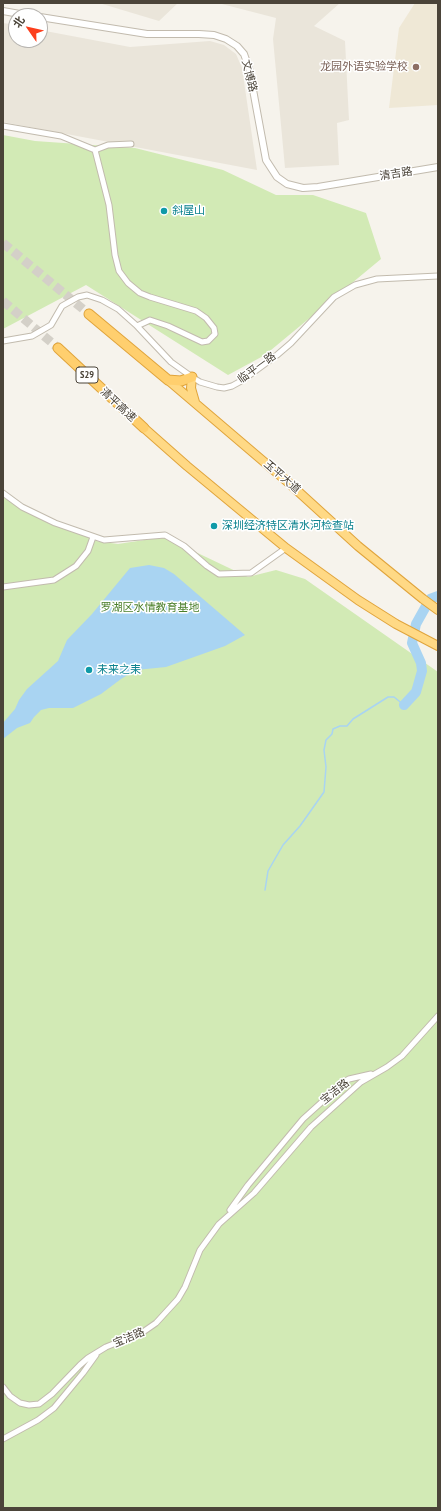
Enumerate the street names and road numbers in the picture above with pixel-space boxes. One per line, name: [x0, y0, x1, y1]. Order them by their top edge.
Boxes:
street label: 文博路: [239, 58, 259, 94]
street label: 清吉路: [379, 165, 413, 183]
street label: 临平一路: [235, 350, 279, 386]
road number: S29: [76, 367, 98, 383]
street label: 清平高速: [97, 385, 139, 425]
street label: 玉平大道: [261, 458, 303, 496]
street label: 宝洁路: [318, 1077, 352, 1107]
street label: 宝洁路: [111, 1325, 147, 1351]

